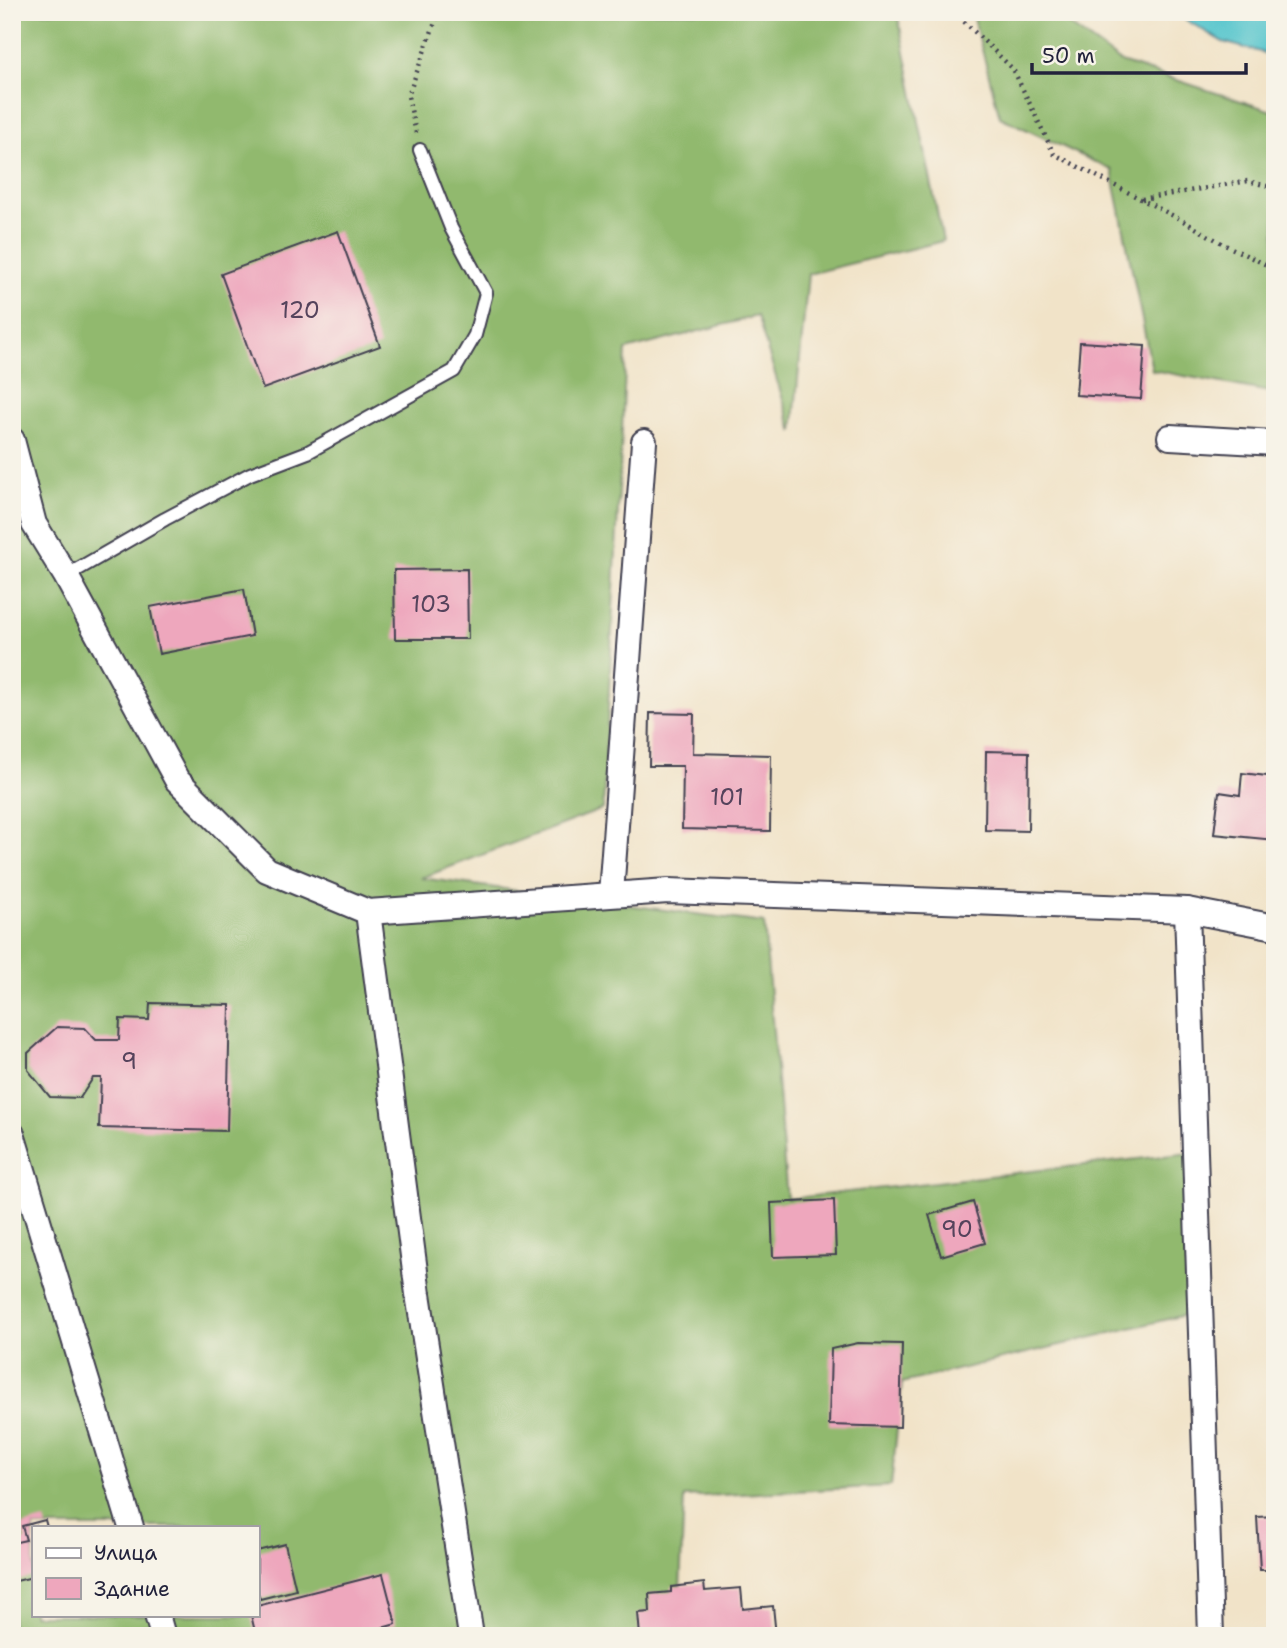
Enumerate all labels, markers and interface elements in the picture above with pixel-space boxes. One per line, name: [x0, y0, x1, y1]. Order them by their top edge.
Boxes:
scale bar: [1032, 32, 1245, 76]
text: 50 m: [1042, 42, 1095, 70]
house number: 120: [280, 295, 320, 325]
house number: 103: [411, 589, 451, 619]
house number: 101: [710, 782, 744, 812]
house number: 9: [121, 1046, 137, 1076]
house number: 90: [941, 1214, 973, 1244]
legend: [32, 1526, 259, 1616]
text: Улица: [94, 1539, 157, 1567]
text: Здание: [94, 1575, 170, 1603]

